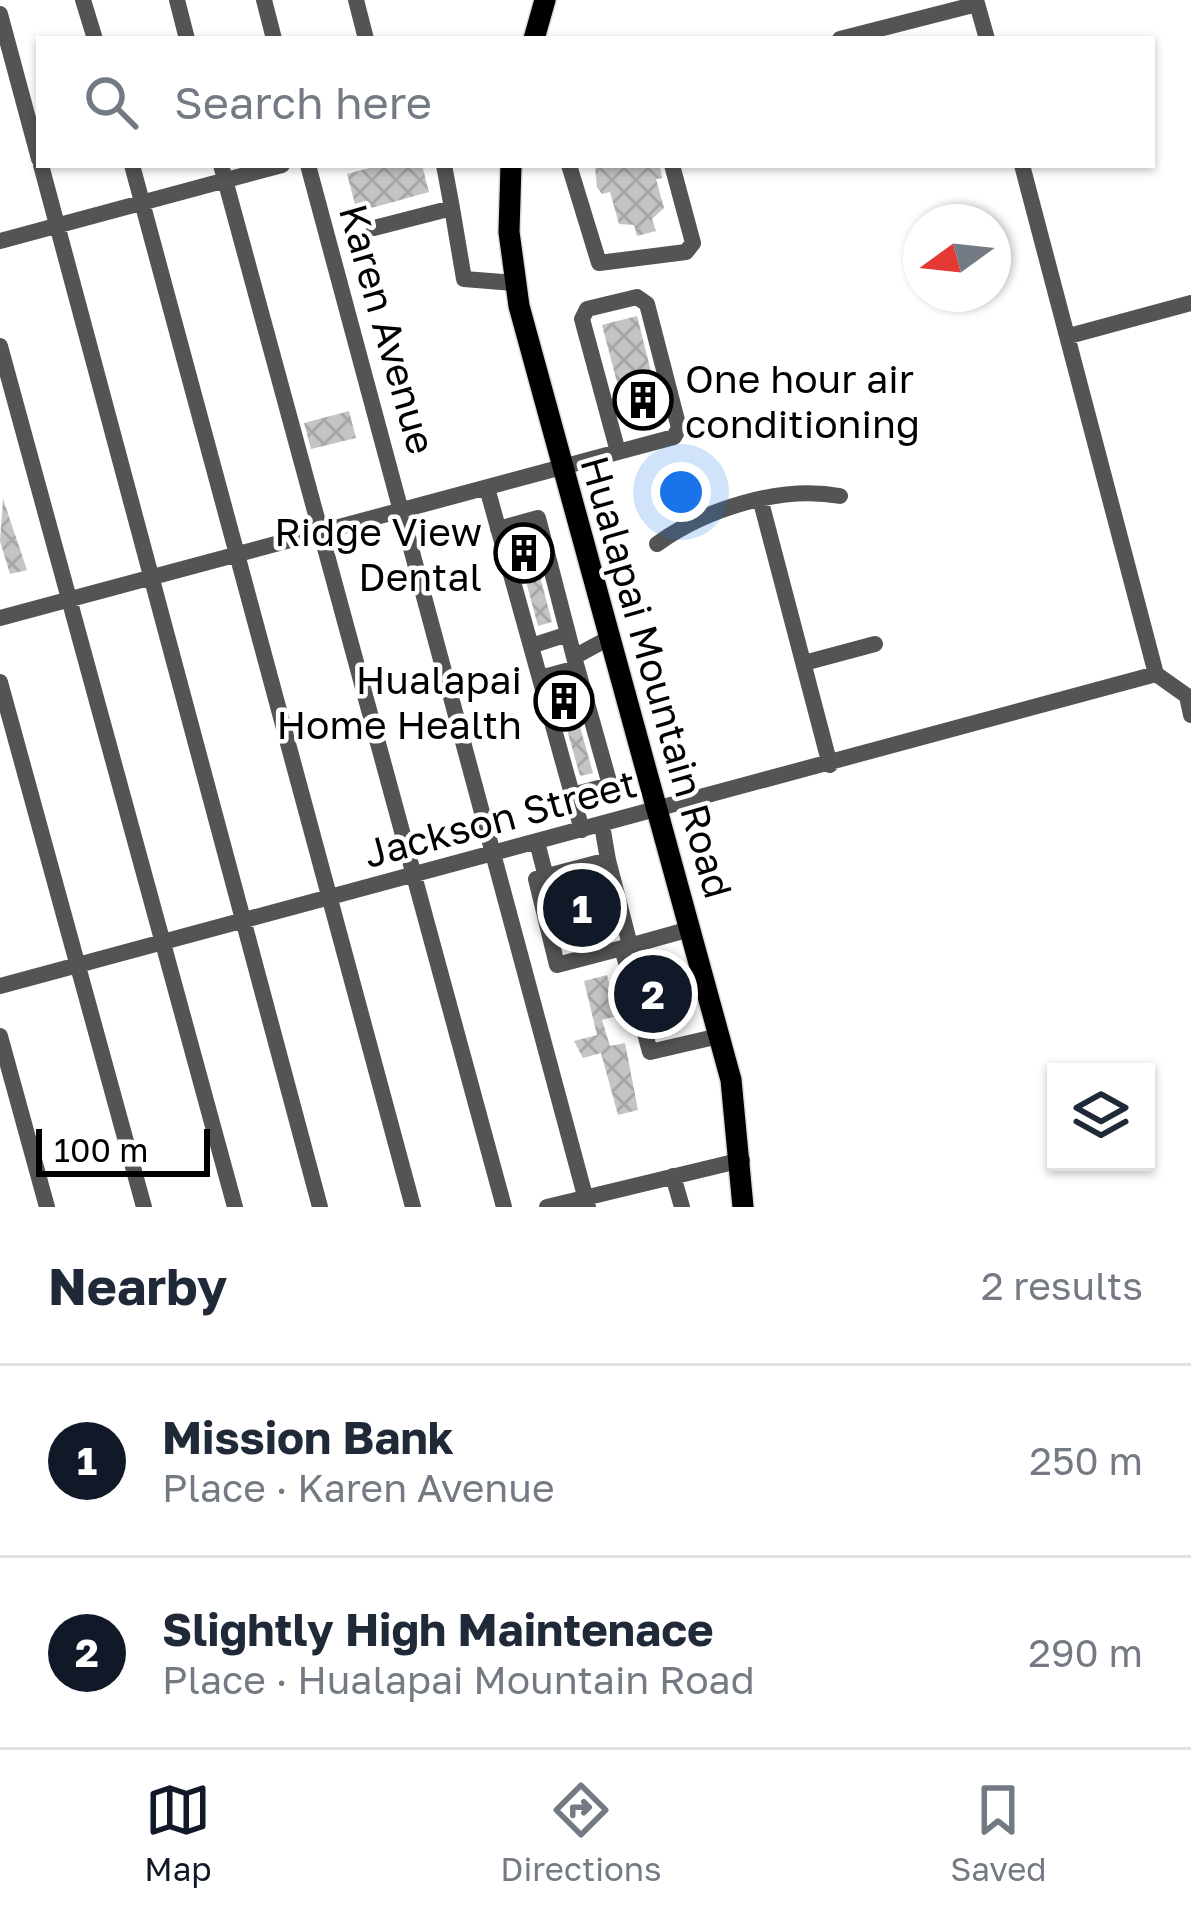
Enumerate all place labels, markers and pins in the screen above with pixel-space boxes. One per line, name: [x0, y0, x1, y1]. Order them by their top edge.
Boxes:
place label: One hour air conditioning: [685, 355, 920, 447]
building icon: One hour air conditioning: [612, 369, 674, 431]
place label: Ridge View Dental: [274, 508, 482, 600]
building icon: Ridge View Dental: [493, 522, 555, 584]
place label: Hualapai Home Health: [276, 656, 522, 748]
building icon: Hualapai Home Health: [533, 670, 595, 732]
pin: 1: [543, 863, 621, 953]
pin: 2: [614, 949, 692, 1039]

